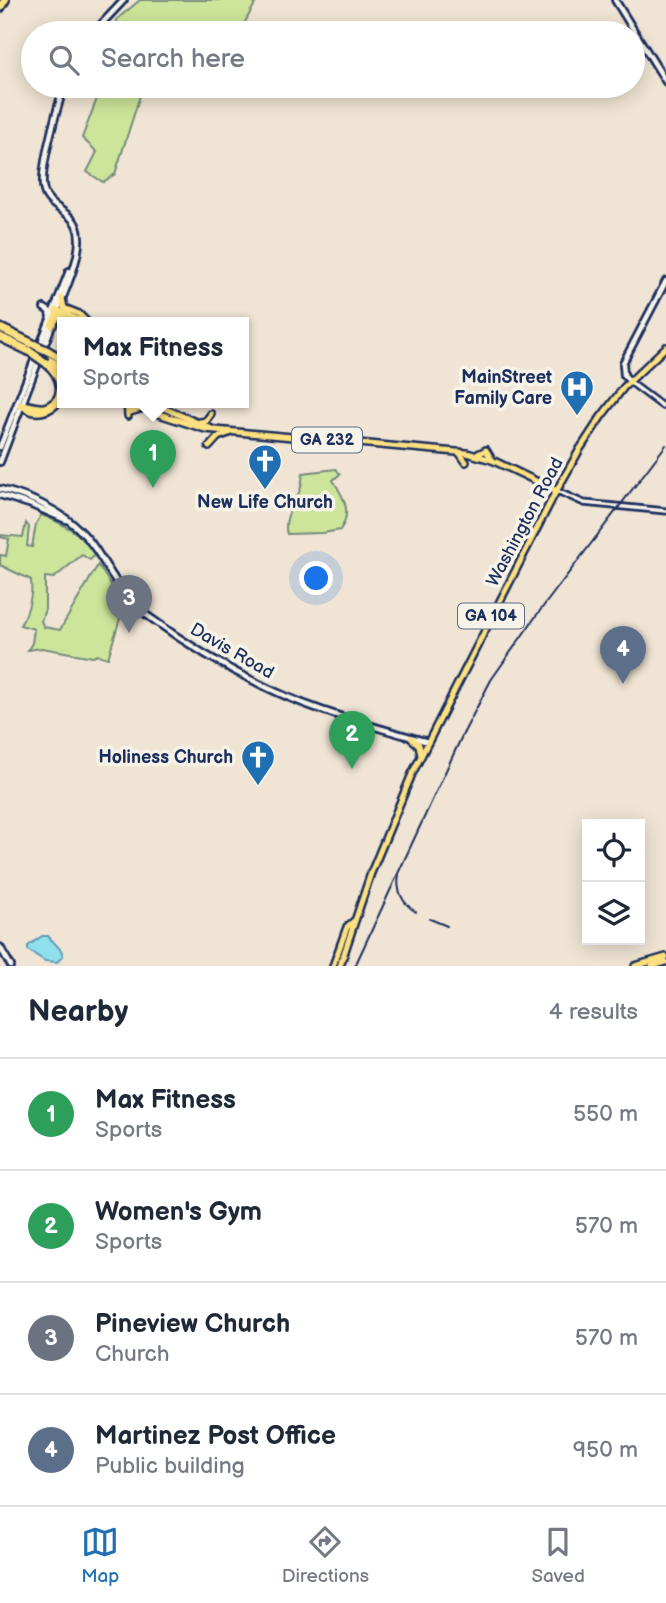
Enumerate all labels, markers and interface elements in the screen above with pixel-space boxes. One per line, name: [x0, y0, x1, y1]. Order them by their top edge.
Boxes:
search box: [21, 21, 645, 98]
icon: search: [45, 41, 83, 79]
text: Search here: [101, 44, 245, 75]
popup: [57, 317, 249, 408]
text: Max Fitness: [83, 333, 223, 364]
text: Sports: [83, 364, 150, 392]
place label: MainStreet Family Care: [454, 367, 552, 409]
hospital icon: MainStreet Family Care: [558, 368, 596, 417]
road number: GA 232: [292, 428, 362, 452]
pin: 1: [130, 430, 176, 488]
church icon: New Life Church: [246, 442, 284, 491]
street label: Washington Road: [482, 454, 568, 590]
place label: New Life Church: [197, 492, 333, 513]
your location: [299, 561, 333, 595]
pin: 3: [106, 575, 152, 633]
road number: GA 104: [458, 604, 524, 628]
street label: Davis Road: [186, 619, 278, 683]
pin: 4: [600, 626, 646, 684]
pin: 2: [329, 711, 375, 769]
church icon: Holiness Church: [239, 738, 277, 787]
place label: Holiness Church: [98, 747, 233, 768]
map controls: [582, 819, 645, 945]
button: locate: [582, 819, 645, 882]
button: layers: [582, 882, 645, 945]
text: Nearby: [28, 994, 128, 1030]
text: 4 results: [549, 998, 638, 1026]
text: Max Fitness: [95, 1085, 236, 1116]
text: 1: [46, 1100, 56, 1128]
text: 550 m: [573, 1100, 638, 1128]
text: Sports: [95, 1116, 162, 1144]
text: Women's Gym: [95, 1197, 262, 1228]
text: 2: [44, 1212, 58, 1240]
text: 570 m: [575, 1212, 638, 1240]
text: Sports: [95, 1228, 162, 1256]
text: Pineview Church: [95, 1309, 290, 1340]
text: 3: [44, 1324, 58, 1352]
text: 570 m: [575, 1324, 638, 1352]
text: Church: [95, 1340, 170, 1368]
text: Martinez Post Office: [95, 1421, 336, 1452]
text: 4: [44, 1436, 58, 1464]
text: 950 m: [573, 1436, 638, 1464]
text: Public building: [95, 1452, 245, 1480]
tab: Map: [81, 1523, 119, 1588]
tab: Directions: [282, 1523, 369, 1588]
tab: Saved: [531, 1523, 585, 1588]

